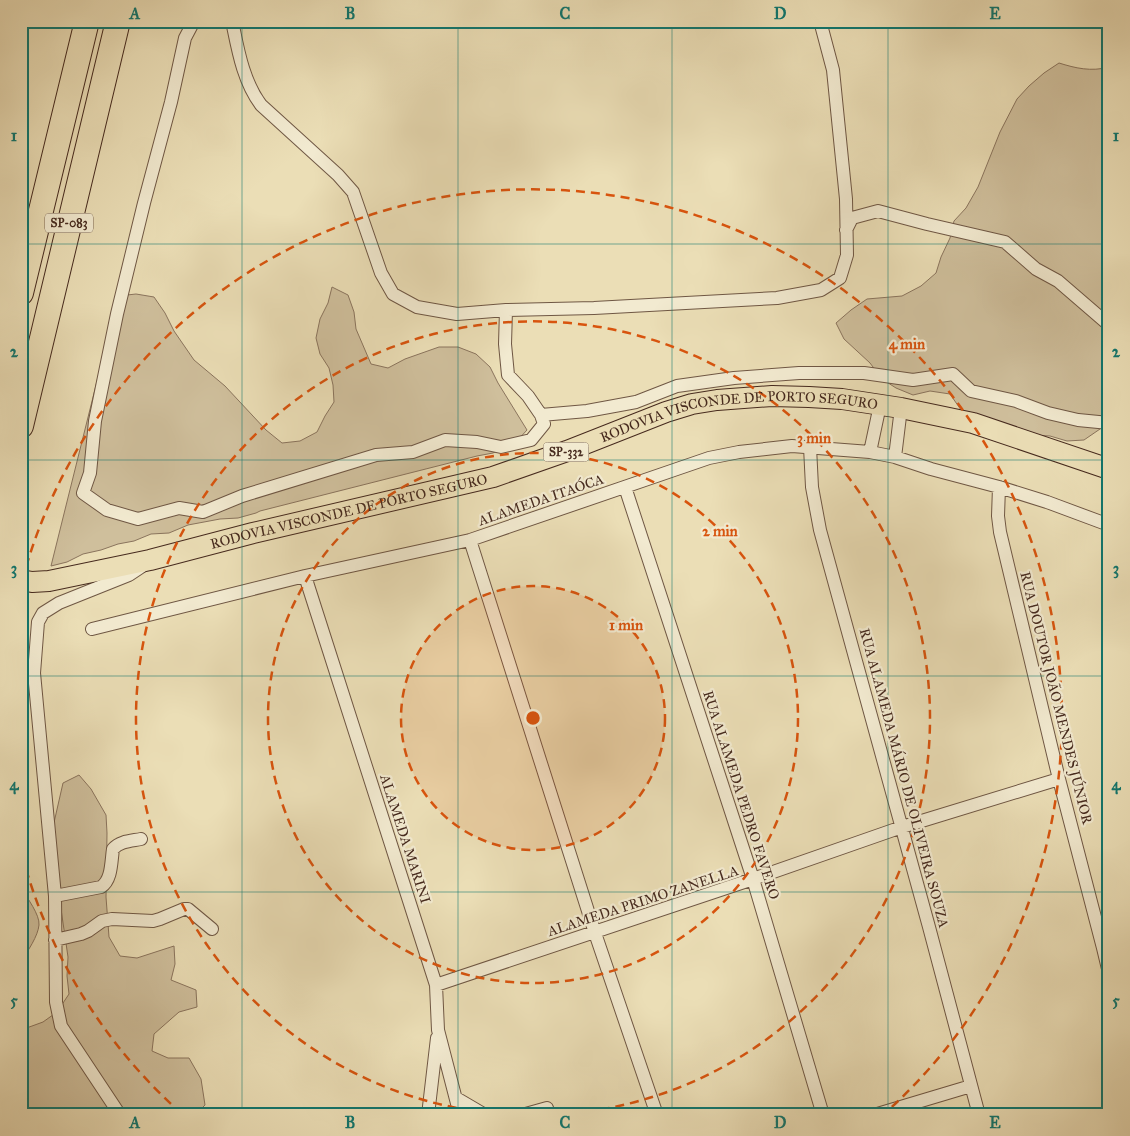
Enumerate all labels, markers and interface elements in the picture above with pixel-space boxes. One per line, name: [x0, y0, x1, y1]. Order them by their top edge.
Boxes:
text: A: [129, 4, 141, 23]
text: B: [345, 4, 355, 23]
text: C: [560, 4, 571, 23]
text: D: [774, 4, 787, 23]
text: E: [989, 4, 1001, 23]
text: 1: [11, 126, 18, 145]
text: 1: [1113, 126, 1120, 145]
road number: SP-083: [45, 214, 93, 232]
text: 4 min: [889, 335, 926, 354]
text: 2: [10, 342, 19, 361]
text: 2: [1112, 342, 1121, 361]
street label: RODOVIA VISCONDE DE PORTO SEGURO: [597, 387, 879, 446]
text: 3 min: [797, 429, 832, 448]
road number: SP-332: [544, 442, 588, 462]
street label: ALAMEDA ITAÓCA: [475, 469, 606, 530]
street label: RODOVIA VISCONDE DE PORTO SEGURO: [208, 470, 489, 552]
text: 2 min: [702, 522, 739, 540]
text: 3: [11, 559, 17, 579]
text: 3: [1113, 559, 1119, 579]
street label: RUA DOUTOR JOÃO MENDES JÚNIOR: [1015, 569, 1098, 827]
text: 1 min: [609, 616, 644, 634]
street label: RUA ALAMEDA MÁRIO DE OLIVEIRA SOUZA: [856, 626, 954, 930]
street label: RUA ALAMEDA PEDRO FAVERO: [699, 688, 783, 902]
centre of rings: [524, 709, 542, 727]
street label: ALAMEDA MARINI: [376, 771, 434, 906]
text: 4: [10, 775, 20, 795]
text: 4: [1112, 775, 1122, 795]
street label: ALAMEDA PRIMO ZANELLA: [544, 862, 741, 940]
text: 5: [10, 991, 18, 1010]
text: 5: [1112, 991, 1120, 1010]
text: A: [129, 1113, 141, 1132]
text: B: [345, 1113, 355, 1132]
text: C: [560, 1113, 571, 1132]
text: D: [774, 1113, 787, 1132]
text: E: [989, 1113, 1001, 1132]

